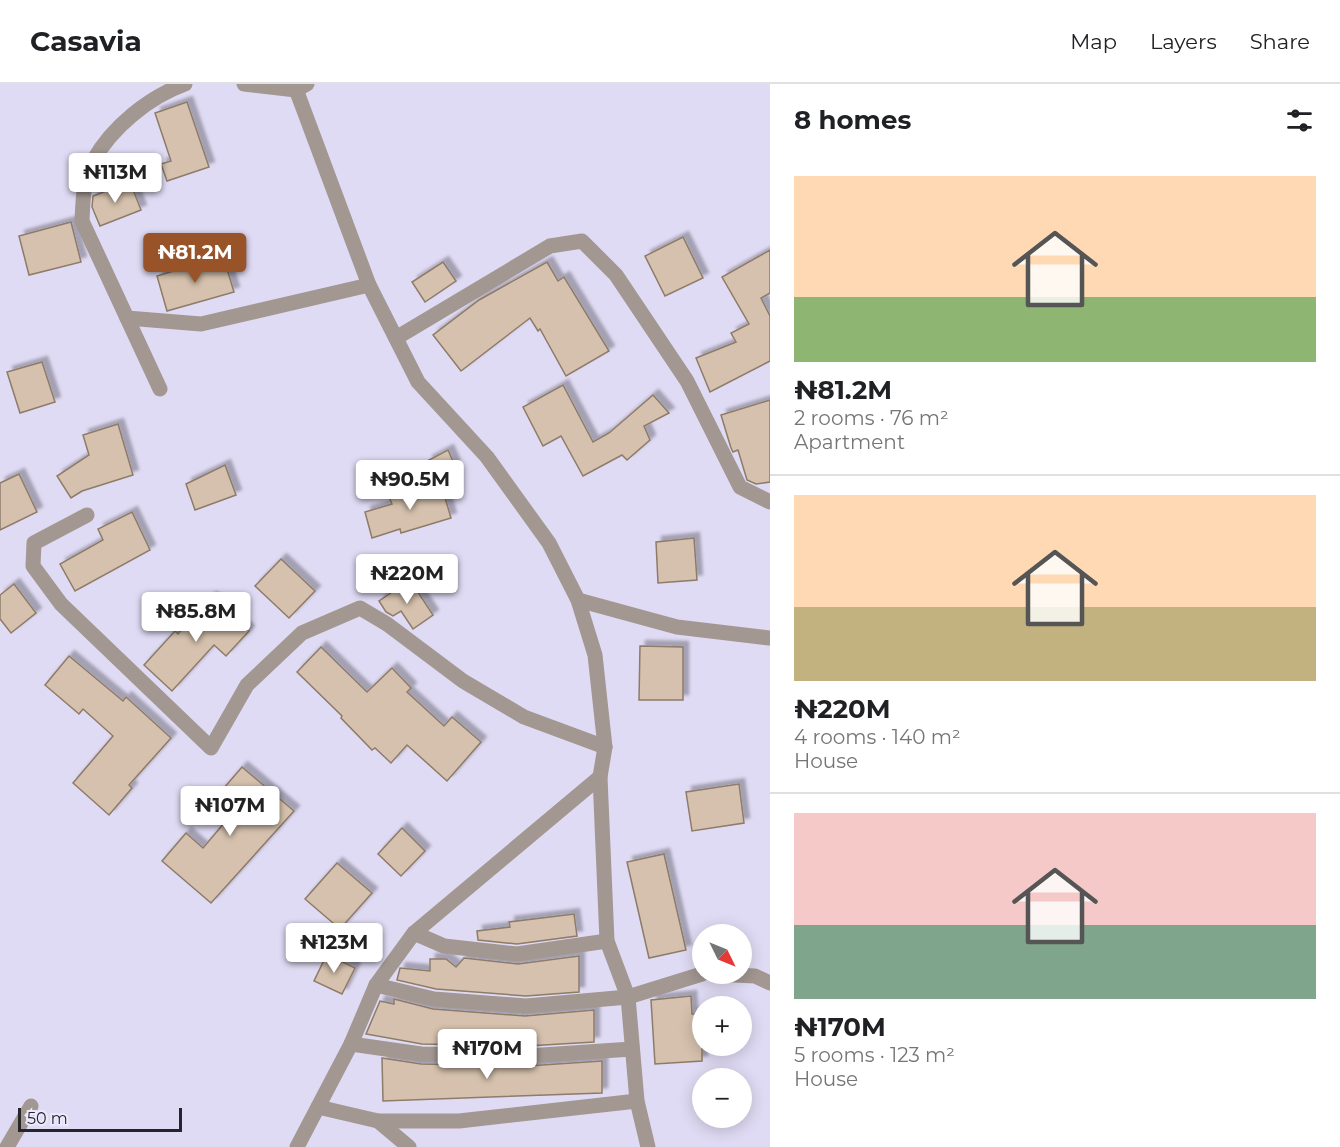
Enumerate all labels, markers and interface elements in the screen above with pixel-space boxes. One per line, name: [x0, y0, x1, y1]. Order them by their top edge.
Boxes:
text: Casavia: [30, 24, 142, 58]
text: Map: [1070, 29, 1117, 54]
text: Layers: [1150, 29, 1217, 54]
text: Share: [1250, 29, 1310, 54]
text: 8 homes: [794, 104, 911, 136]
icon: filters: [1283, 104, 1316, 137]
pin: ₦113M: [73, 153, 157, 204]
text: ₦113M: [83, 160, 147, 184]
icon: home: [1001, 215, 1109, 323]
pin: ₦81.2M: [146, 233, 244, 284]
text: ₦81.2M: [157, 240, 233, 264]
text: ₦81.2M: [794, 374, 892, 406]
text: 2 rooms · 76 m²: [794, 406, 949, 430]
text: Apartment: [794, 430, 905, 454]
pin: ₦90.5M: [361, 460, 459, 511]
text: ₦90.5M: [370, 467, 450, 491]
icon: home: [1001, 534, 1109, 642]
pin: ₦220M: [365, 554, 449, 605]
text: ₦220M: [370, 561, 444, 585]
pin: ₦85.8M: [147, 592, 245, 643]
text: ₦85.8M: [156, 599, 236, 623]
text: ₦220M: [794, 693, 890, 725]
text: 4 rooms · 140 m²: [794, 725, 961, 749]
text: House: [794, 749, 858, 773]
pin: ₦107M: [188, 786, 272, 837]
text: ₦107M: [195, 793, 265, 817]
icon: home: [1001, 852, 1109, 960]
pin: ₦123M: [292, 923, 376, 974]
north arrow: [692, 924, 752, 984]
map controls: [692, 924, 752, 1128]
text: ₦123M: [300, 930, 368, 954]
button: +: [692, 996, 752, 1056]
text: ₦170M: [794, 1011, 886, 1043]
pin: ₦170M: [445, 1029, 529, 1080]
text: ₦170M: [452, 1036, 522, 1060]
text: 5 rooms · 123 m²: [794, 1043, 955, 1067]
text: House: [794, 1067, 858, 1091]
button: −: [692, 1068, 752, 1128]
scale bar: [18, 1105, 182, 1132]
text: 50 m: [27, 1109, 68, 1128]

